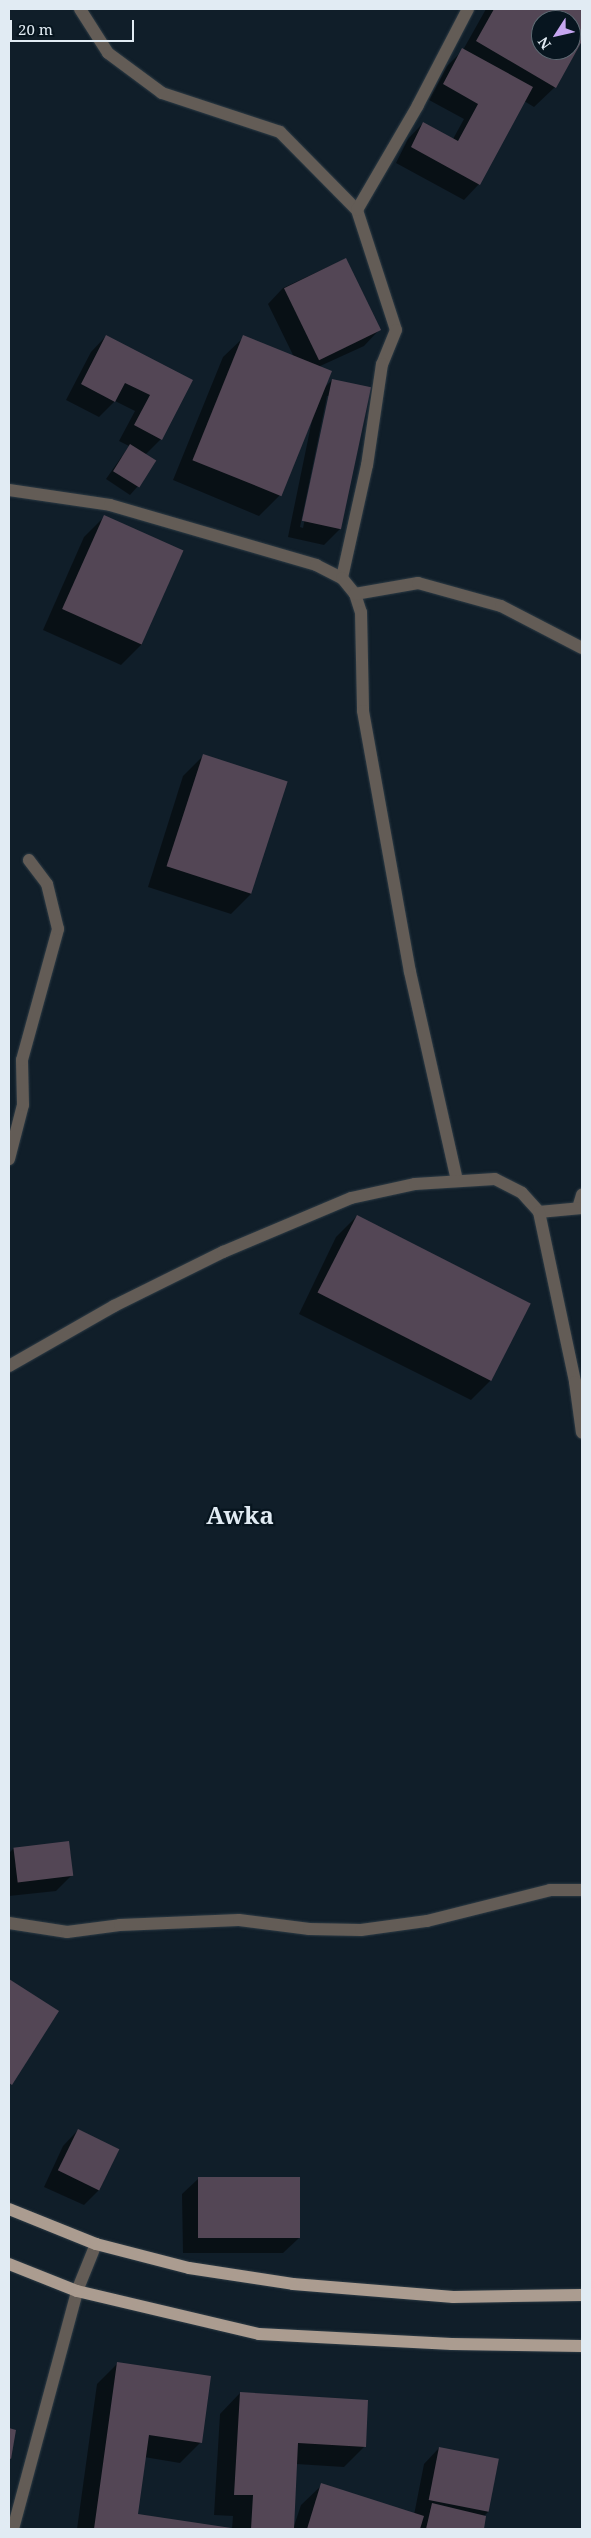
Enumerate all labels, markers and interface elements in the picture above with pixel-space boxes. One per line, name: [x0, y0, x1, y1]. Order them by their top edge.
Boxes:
scale bar: [12, 10, 136, 42]
north arrow: [531, 10, 581, 60]
text: 20 m: [18, 19, 53, 39]
text: N: [533, 33, 555, 53]
district label: Awka: [206, 1501, 274, 1529]

